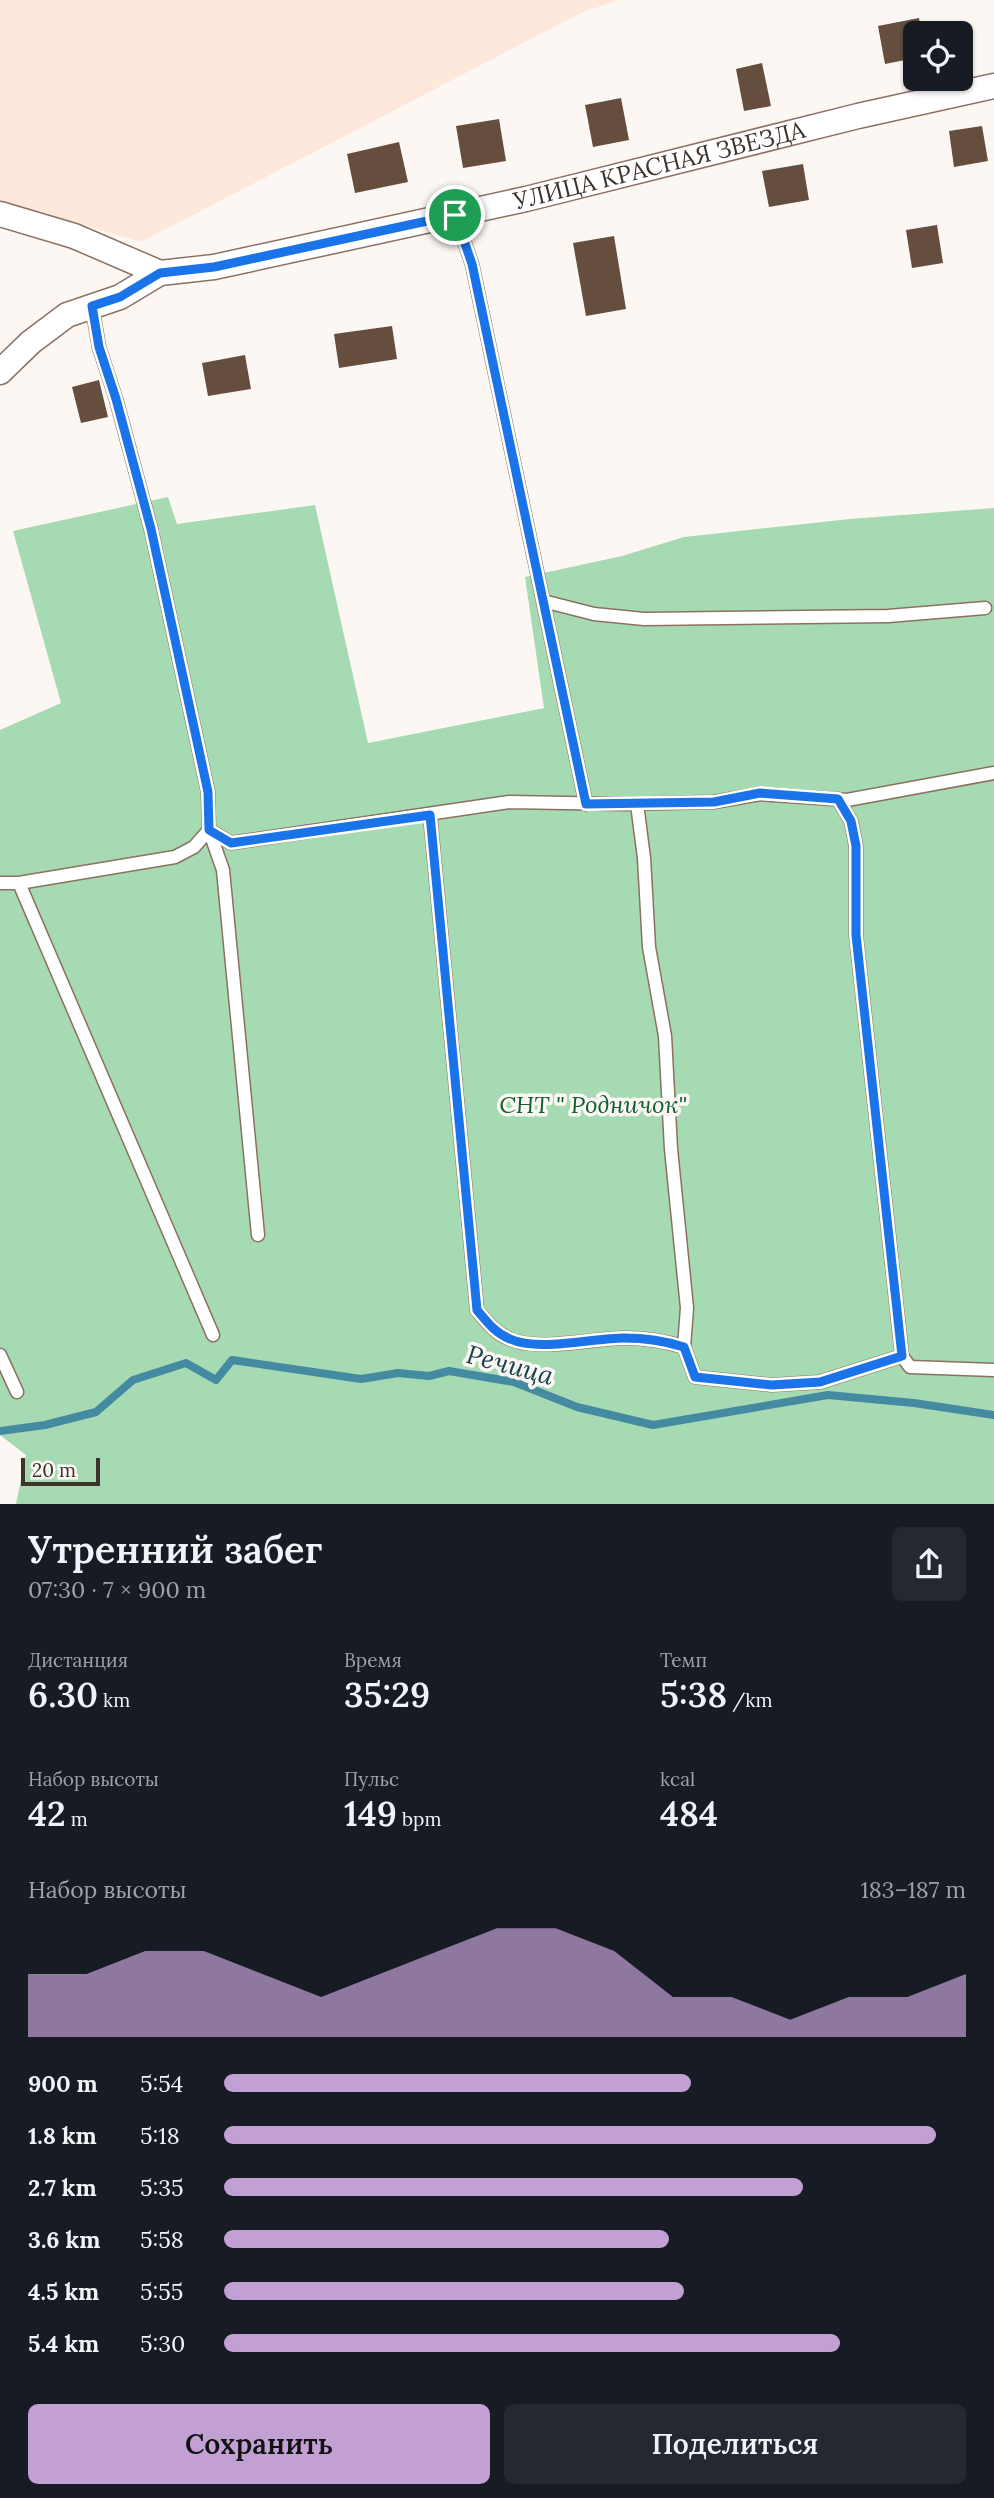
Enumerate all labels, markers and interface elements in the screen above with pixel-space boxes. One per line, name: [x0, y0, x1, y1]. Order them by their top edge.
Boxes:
map controls: [903, 21, 973, 91]
button: locate: [903, 21, 973, 91]
street label: УЛИЦА КРАСНАЯ ЗВЕЗДА: [510, 114, 809, 216]
pin: [425, 185, 485, 245]
icon: arrive: [436, 196, 474, 234]
park label: СНТ " Родничок": [499, 1089, 687, 1120]
water label: Речица: [463, 1337, 558, 1392]
scale bar: [21, 1455, 100, 1487]
text: 20 m: [32, 1458, 76, 1482]
text: Утренний забег: [28, 1525, 323, 1573]
button: share: [892, 1527, 966, 1601]
text: 07:30 · 7 × 900 m: [28, 1575, 206, 1604]
text: Дистанция: [28, 1648, 128, 1672]
text: Время: [344, 1648, 402, 1672]
text: Темп: [660, 1648, 707, 1672]
text: 6.30: [28, 1672, 98, 1717]
text: 35:29: [344, 1672, 430, 1717]
text: 5:38: [660, 1672, 727, 1717]
text: km: [98, 1688, 130, 1712]
text: /km: [727, 1688, 773, 1712]
text: Набор высоты: [28, 1767, 159, 1791]
text: Пульс: [344, 1767, 399, 1791]
text: kcal: [660, 1767, 695, 1791]
text: 42: [28, 1791, 66, 1836]
text: 149: [344, 1791, 397, 1836]
text: 484: [660, 1791, 718, 1836]
text: m: [66, 1807, 88, 1831]
text: bpm: [397, 1807, 441, 1831]
text: Набор высоты: [28, 1875, 186, 1904]
text: 183–187 m: [860, 1875, 966, 1904]
text: 900 m: [28, 2069, 98, 2098]
text: 5:54: [140, 2069, 183, 2098]
text: 1.8 km: [28, 2121, 97, 2150]
text: 5:18: [140, 2121, 180, 2150]
text: 2.7 km: [28, 2173, 97, 2202]
text: 5:35: [140, 2173, 184, 2202]
text: 3.6 km: [28, 2225, 100, 2254]
text: 5:58: [140, 2225, 184, 2254]
text: 4.5 km: [28, 2277, 99, 2306]
text: 5:55: [140, 2277, 183, 2306]
text: 5.4 km: [28, 2329, 99, 2358]
text: 5:30: [140, 2329, 185, 2358]
button: Сохранить: [28, 2404, 490, 2484]
button: Поделиться: [504, 2404, 966, 2484]

